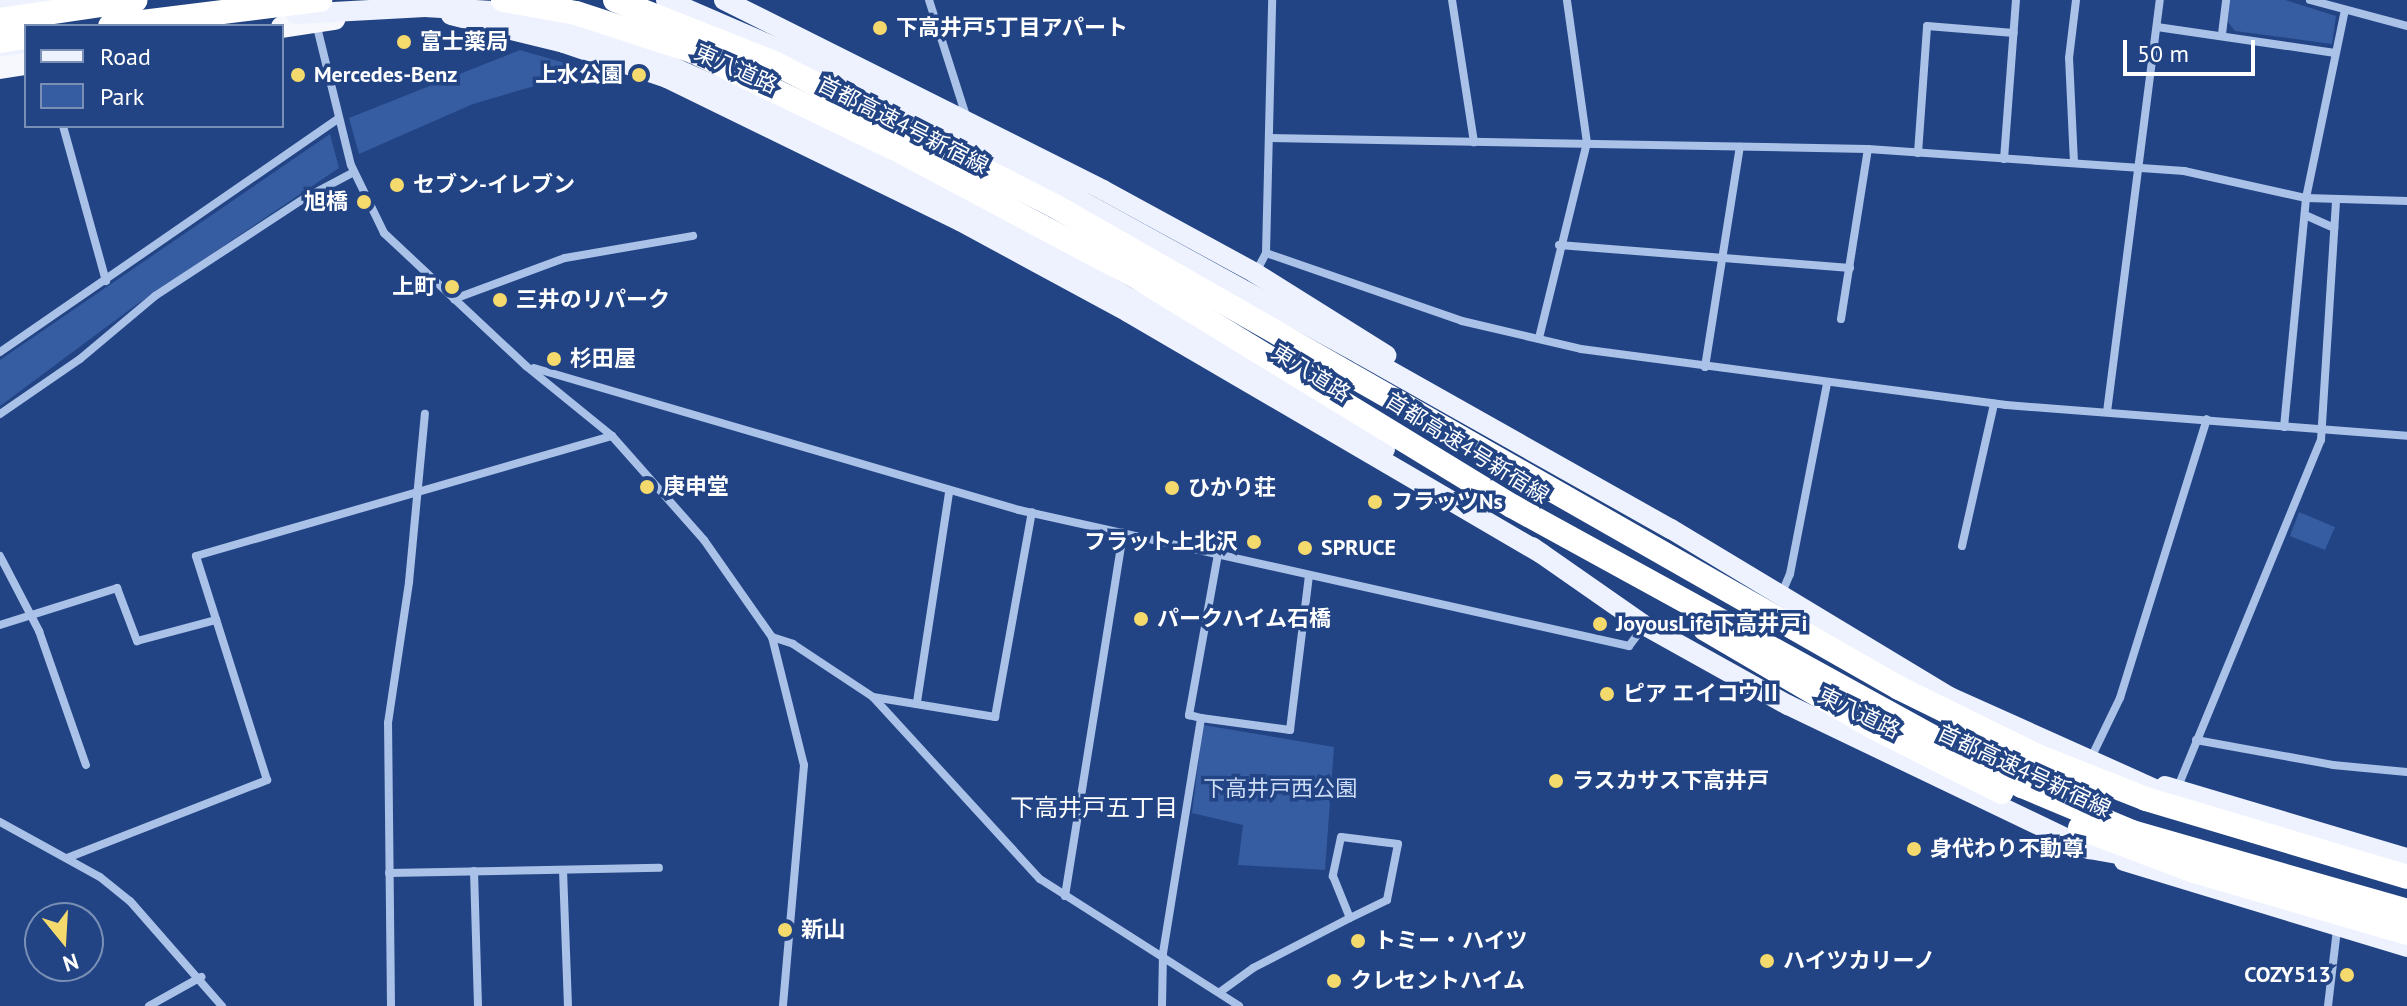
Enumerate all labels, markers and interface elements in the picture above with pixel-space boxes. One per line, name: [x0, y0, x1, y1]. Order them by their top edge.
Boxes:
place label: 下高井戸5丁目アパート: [896, 15, 1128, 41]
marker: 下高井戸5丁目アパート: [871, 19, 889, 37]
legend: [24, 24, 284, 128]
scale bar: [2127, 24, 2259, 74]
place label: 富士薬局: [420, 29, 508, 55]
marker: 富士薬局: [395, 33, 413, 51]
text: 50 m: [2137, 38, 2189, 69]
street label: 東八道路: [690, 39, 782, 99]
text: Road: [100, 41, 151, 72]
place label: Mercedes-Benz: [314, 62, 457, 88]
place label: 上水公園: [535, 62, 623, 88]
marker: Mercedes-Benz: [289, 66, 307, 84]
marker: 上水公園: [630, 66, 648, 84]
street label: 首都高速4号新宿線: [813, 71, 993, 179]
text: Park: [100, 81, 144, 112]
place label: セブン-イレブン: [413, 172, 575, 198]
marker: セブン-イレブン: [388, 176, 406, 194]
place label: 旭橋: [304, 189, 348, 215]
marker: 旭橋: [355, 193, 373, 211]
place label: 上町: [392, 274, 436, 300]
marker: 上町: [443, 278, 461, 296]
place label: 三井のリパーク: [516, 287, 670, 313]
marker: 三井のリパーク: [491, 291, 509, 309]
street label: 東八道路: [1267, 338, 1355, 408]
place label: 杉田屋: [570, 346, 636, 372]
marker: 杉田屋: [545, 350, 563, 368]
street label: 首都高速4号新宿線: [1380, 387, 1554, 509]
place label: 庚申堂: [663, 474, 729, 500]
place label: ひかり荘: [1188, 475, 1276, 501]
marker: 庚申堂: [638, 478, 656, 496]
marker: ひかり荘: [1163, 479, 1181, 497]
place label: フラッツNs: [1391, 489, 1503, 515]
marker: フラッツNs: [1366, 493, 1384, 511]
place label: フラット上北沢: [1084, 529, 1238, 555]
marker: フラット上北沢: [1245, 533, 1263, 551]
place label: SPRUCE: [1321, 535, 1396, 561]
marker: SPRUCE: [1296, 539, 1314, 557]
place label: パークハイム石橋: [1157, 606, 1333, 632]
marker: パークハイム石橋: [1132, 610, 1150, 628]
place label: JoyousLife下高井戸i: [1616, 611, 1807, 637]
marker: JoyousLife下高井戸i: [1591, 615, 1609, 633]
place label: ピア エイコウⅡ: [1623, 681, 1783, 707]
street label: 東八道路: [1814, 682, 1904, 744]
marker: ピア エイコウⅡ: [1598, 685, 1616, 703]
street label: 首都高速4号新宿線: [1933, 719, 2115, 823]
place label: ラスカサス下高井戸: [1572, 768, 1770, 794]
marker: ラスカサス下高井戸: [1547, 772, 1565, 790]
park label: 下高井戸西公園: [1203, 776, 1357, 802]
district label: 下高井戸五丁目: [1010, 794, 1178, 822]
place label: 身代わり不動尊: [1930, 836, 2084, 862]
marker: 身代わり不動尊: [1905, 840, 1923, 858]
north arrow: [24, 902, 104, 982]
place label: 新山: [801, 917, 845, 943]
marker: 新山: [776, 921, 794, 939]
place label: トミー・ハイツ: [1374, 928, 1528, 954]
marker: トミー・ハイツ: [1349, 932, 1367, 950]
text: N: [60, 947, 82, 978]
place label: ハイツカリーノ: [1783, 948, 1937, 974]
marker: ハイツカリーノ: [1758, 952, 1776, 970]
place label: COZY513: [2244, 962, 2331, 988]
marker: COZY513: [2338, 966, 2356, 984]
place label: クレセントハイム: [1350, 968, 1526, 994]
marker: クレセントハイム: [1325, 972, 1343, 990]

